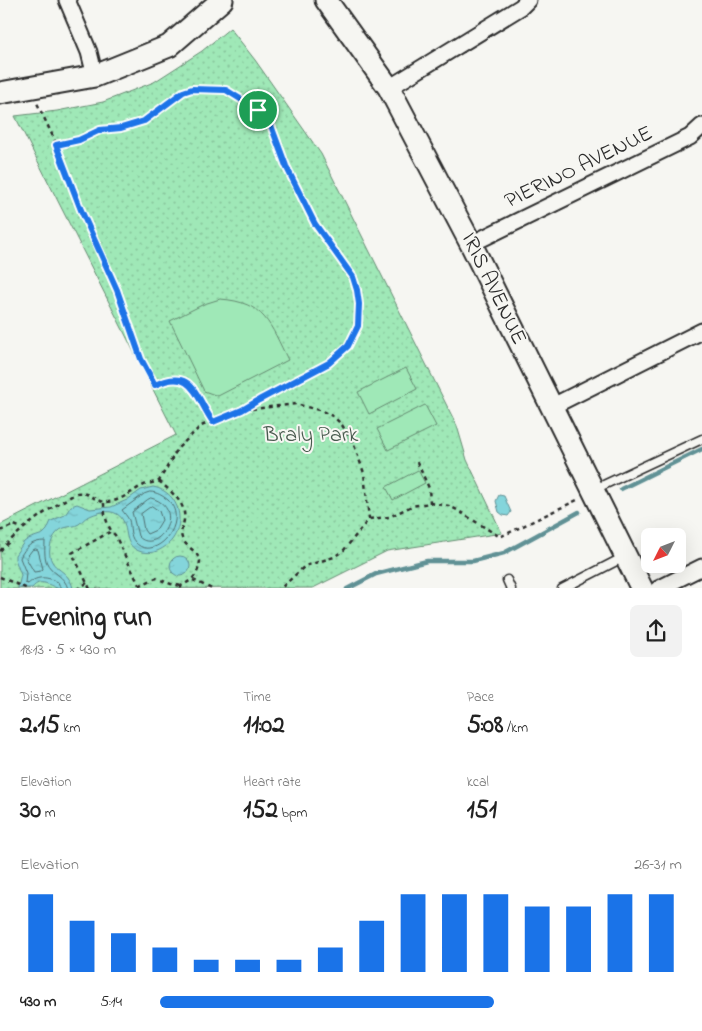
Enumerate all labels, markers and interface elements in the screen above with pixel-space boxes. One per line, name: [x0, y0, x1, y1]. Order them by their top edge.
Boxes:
pin: [237, 89, 279, 131]
icon: arrive: [244, 96, 272, 124]
street label: PIERINO AVENUE: [499, 118, 659, 218]
street label: IRIS AVENUE: [452, 227, 534, 351]
park label: Braly Park: [263, 420, 359, 453]
north arrow: [641, 528, 686, 572]
map controls: [641, 528, 686, 573]
text: Evening run: [20, 598, 152, 639]
button: share: [630, 605, 682, 657]
text: 18:13 · 5 × 430 m: [20, 638, 116, 662]
text: Distance: [20, 687, 72, 708]
text: Time: [243, 687, 271, 708]
text: Pace: [467, 687, 494, 708]
text: 2.15: [20, 708, 60, 744]
text: 11:02: [243, 708, 285, 744]
text: 5:08: [467, 708, 503, 744]
text: km: [60, 718, 80, 739]
text: /km: [503, 718, 528, 739]
text: Elevation: [20, 772, 71, 793]
text: Heart rate: [243, 772, 301, 793]
text: kcal: [467, 772, 489, 793]
text: 30: [20, 793, 41, 829]
text: 152: [243, 793, 278, 829]
text: 151: [467, 793, 497, 829]
text: m: [41, 803, 56, 824]
text: bpm: [278, 803, 307, 824]
text: Elevation: [20, 853, 79, 877]
text: 26–31 m: [634, 853, 682, 877]
text: 430 m: [20, 990, 57, 1014]
text: 5:14: [100, 990, 122, 1014]

